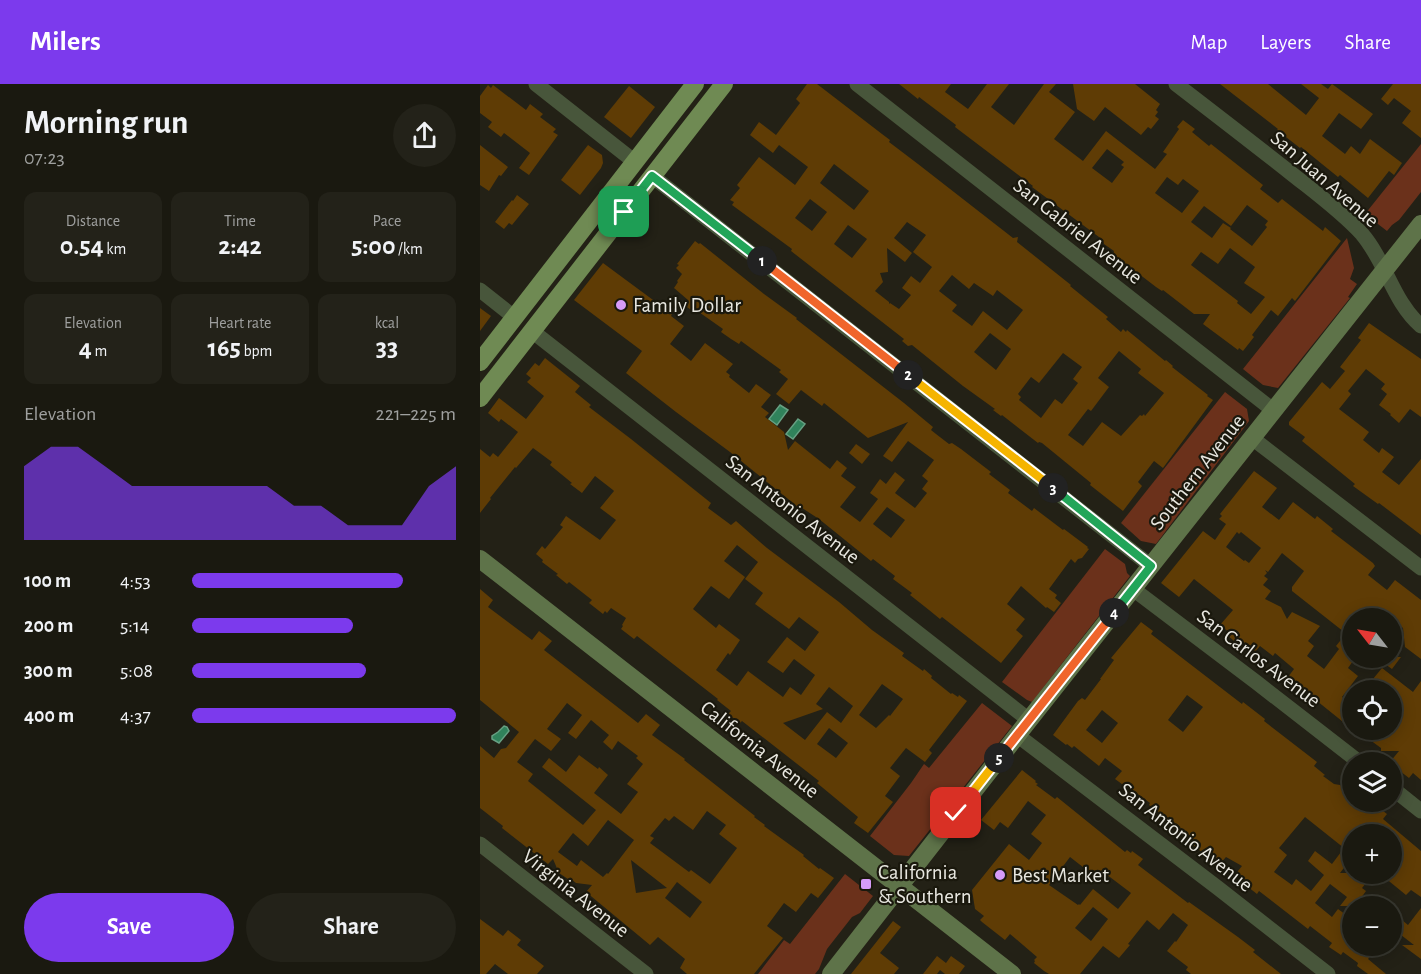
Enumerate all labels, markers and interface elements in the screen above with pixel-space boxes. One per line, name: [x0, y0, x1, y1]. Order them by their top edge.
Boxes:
text: Milers: [30, 28, 101, 56]
text: Map: [1191, 32, 1227, 53]
text: Layers: [1260, 32, 1311, 53]
text: Share: [1344, 32, 1391, 53]
button: share: [393, 104, 456, 167]
text: Morning run: [24, 107, 188, 140]
street label: San Juan Avenue: [1267, 127, 1383, 232]
text: 07:23: [24, 148, 65, 168]
street label: San Gabriel Avenue: [1009, 175, 1146, 288]
pin: [598, 186, 649, 237]
icon: arrive: [607, 195, 640, 228]
text: Distance: [66, 213, 120, 229]
text: Time: [224, 213, 256, 229]
text: Pace: [373, 213, 401, 229]
text: 0.54: [60, 233, 104, 259]
text: 2:42: [218, 233, 262, 259]
text: 5:00: [351, 233, 395, 259]
text: km: [104, 241, 126, 257]
text: /km: [395, 241, 423, 257]
pin: 1: [747, 246, 777, 276]
text: 1: [759, 253, 765, 269]
place label: Family Dollar: [633, 295, 741, 316]
marker: Family Dollar: [614, 298, 628, 312]
text: Elevation: [64, 315, 122, 331]
text: Heart rate: [209, 315, 271, 331]
text: kcal: [375, 315, 399, 331]
text: 4: [79, 335, 92, 361]
text: 165: [208, 335, 241, 361]
text: 33: [376, 335, 398, 361]
text: m: [92, 343, 107, 359]
text: bpm: [241, 343, 272, 359]
pin: 2: [893, 360, 923, 390]
text: 2: [904, 367, 912, 383]
text: Elevation: [24, 404, 96, 424]
text: 221–225 m: [376, 404, 456, 424]
street label: Southern Avenue: [1146, 411, 1249, 534]
street label: San Antonio Avenue: [722, 451, 864, 568]
pin: 3: [1038, 473, 1068, 503]
text: 3: [1050, 480, 1056, 496]
text: 100 m: [24, 571, 71, 591]
text: 4:53: [120, 571, 151, 591]
pin: 4: [1099, 598, 1129, 628]
text: 4: [1110, 605, 1118, 621]
street label: San Carlos Avenue: [1193, 605, 1324, 711]
north arrow: [1342, 608, 1402, 668]
map controls: [1342, 608, 1402, 956]
text: 200 m: [24, 616, 73, 636]
text: 5:14: [120, 616, 149, 636]
text: 300 m: [24, 661, 73, 681]
text: 5:08: [120, 661, 153, 681]
button: locate: [1342, 680, 1402, 740]
street label: California Avenue: [696, 697, 823, 802]
text: 400 m: [24, 706, 74, 726]
text: 4:37: [120, 706, 151, 726]
pin: 5: [984, 743, 1014, 773]
text: 5: [996, 750, 1002, 766]
button: layers: [1342, 752, 1402, 812]
street label: San Antonio Avenue: [1115, 779, 1257, 896]
pin: [930, 787, 981, 838]
icon: check: [939, 796, 972, 829]
button: +: [1342, 824, 1402, 884]
street label: Virginia Avenue: [518, 845, 633, 941]
place label: California & Southern: [878, 862, 971, 907]
place label: Best Market: [1012, 865, 1109, 886]
marker: Best Market: [993, 868, 1007, 882]
marker: California & Southern: [859, 877, 873, 891]
button: Save: [24, 893, 234, 962]
button: Share: [246, 893, 456, 962]
button: −: [1342, 896, 1402, 956]

